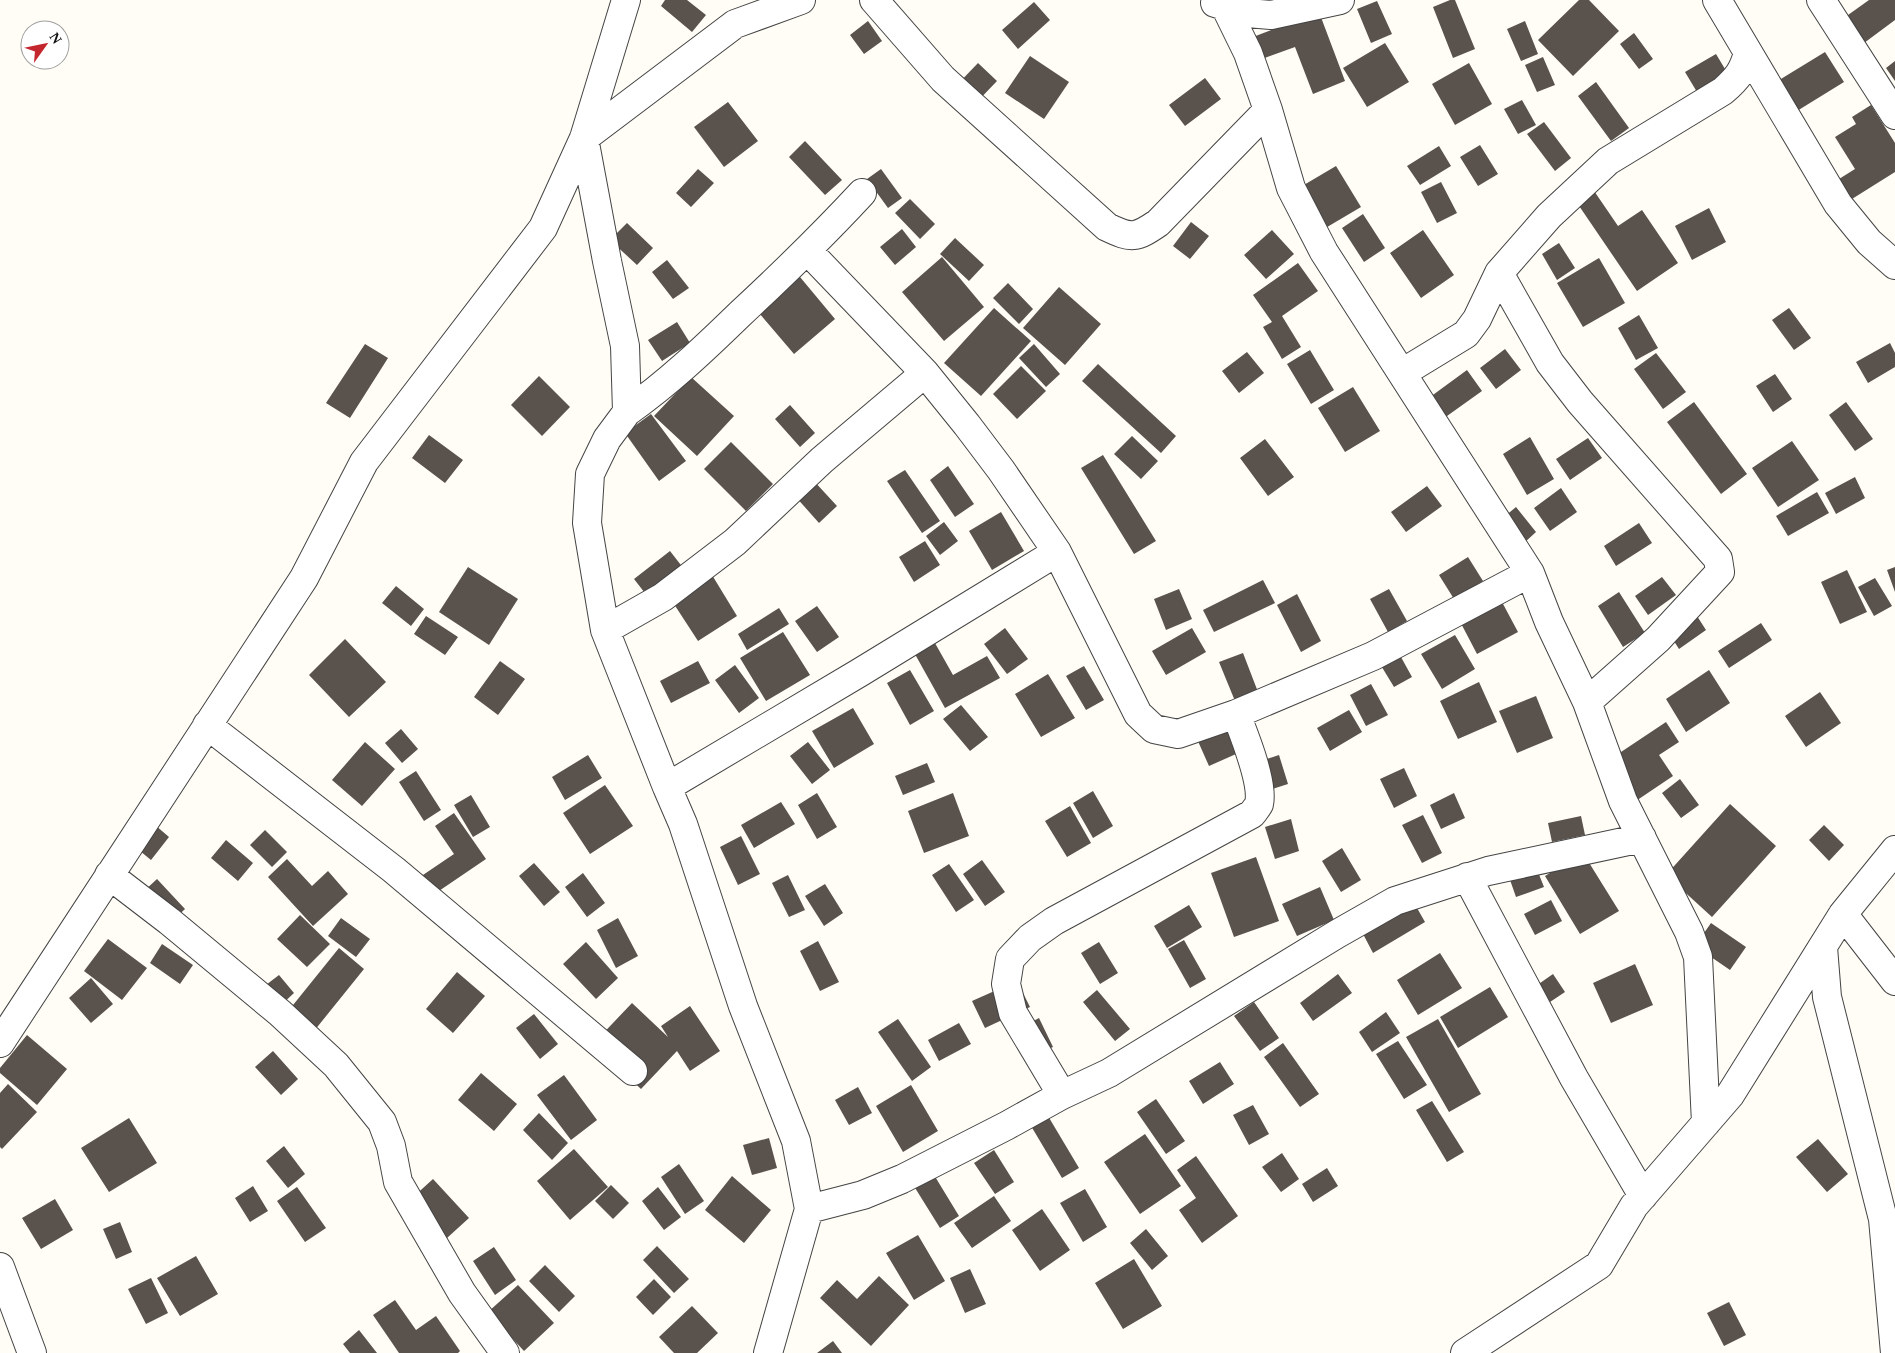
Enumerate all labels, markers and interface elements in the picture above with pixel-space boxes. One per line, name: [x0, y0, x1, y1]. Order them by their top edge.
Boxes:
north arrow: [20, 20, 70, 70]
text: N: [46, 30, 65, 47]

